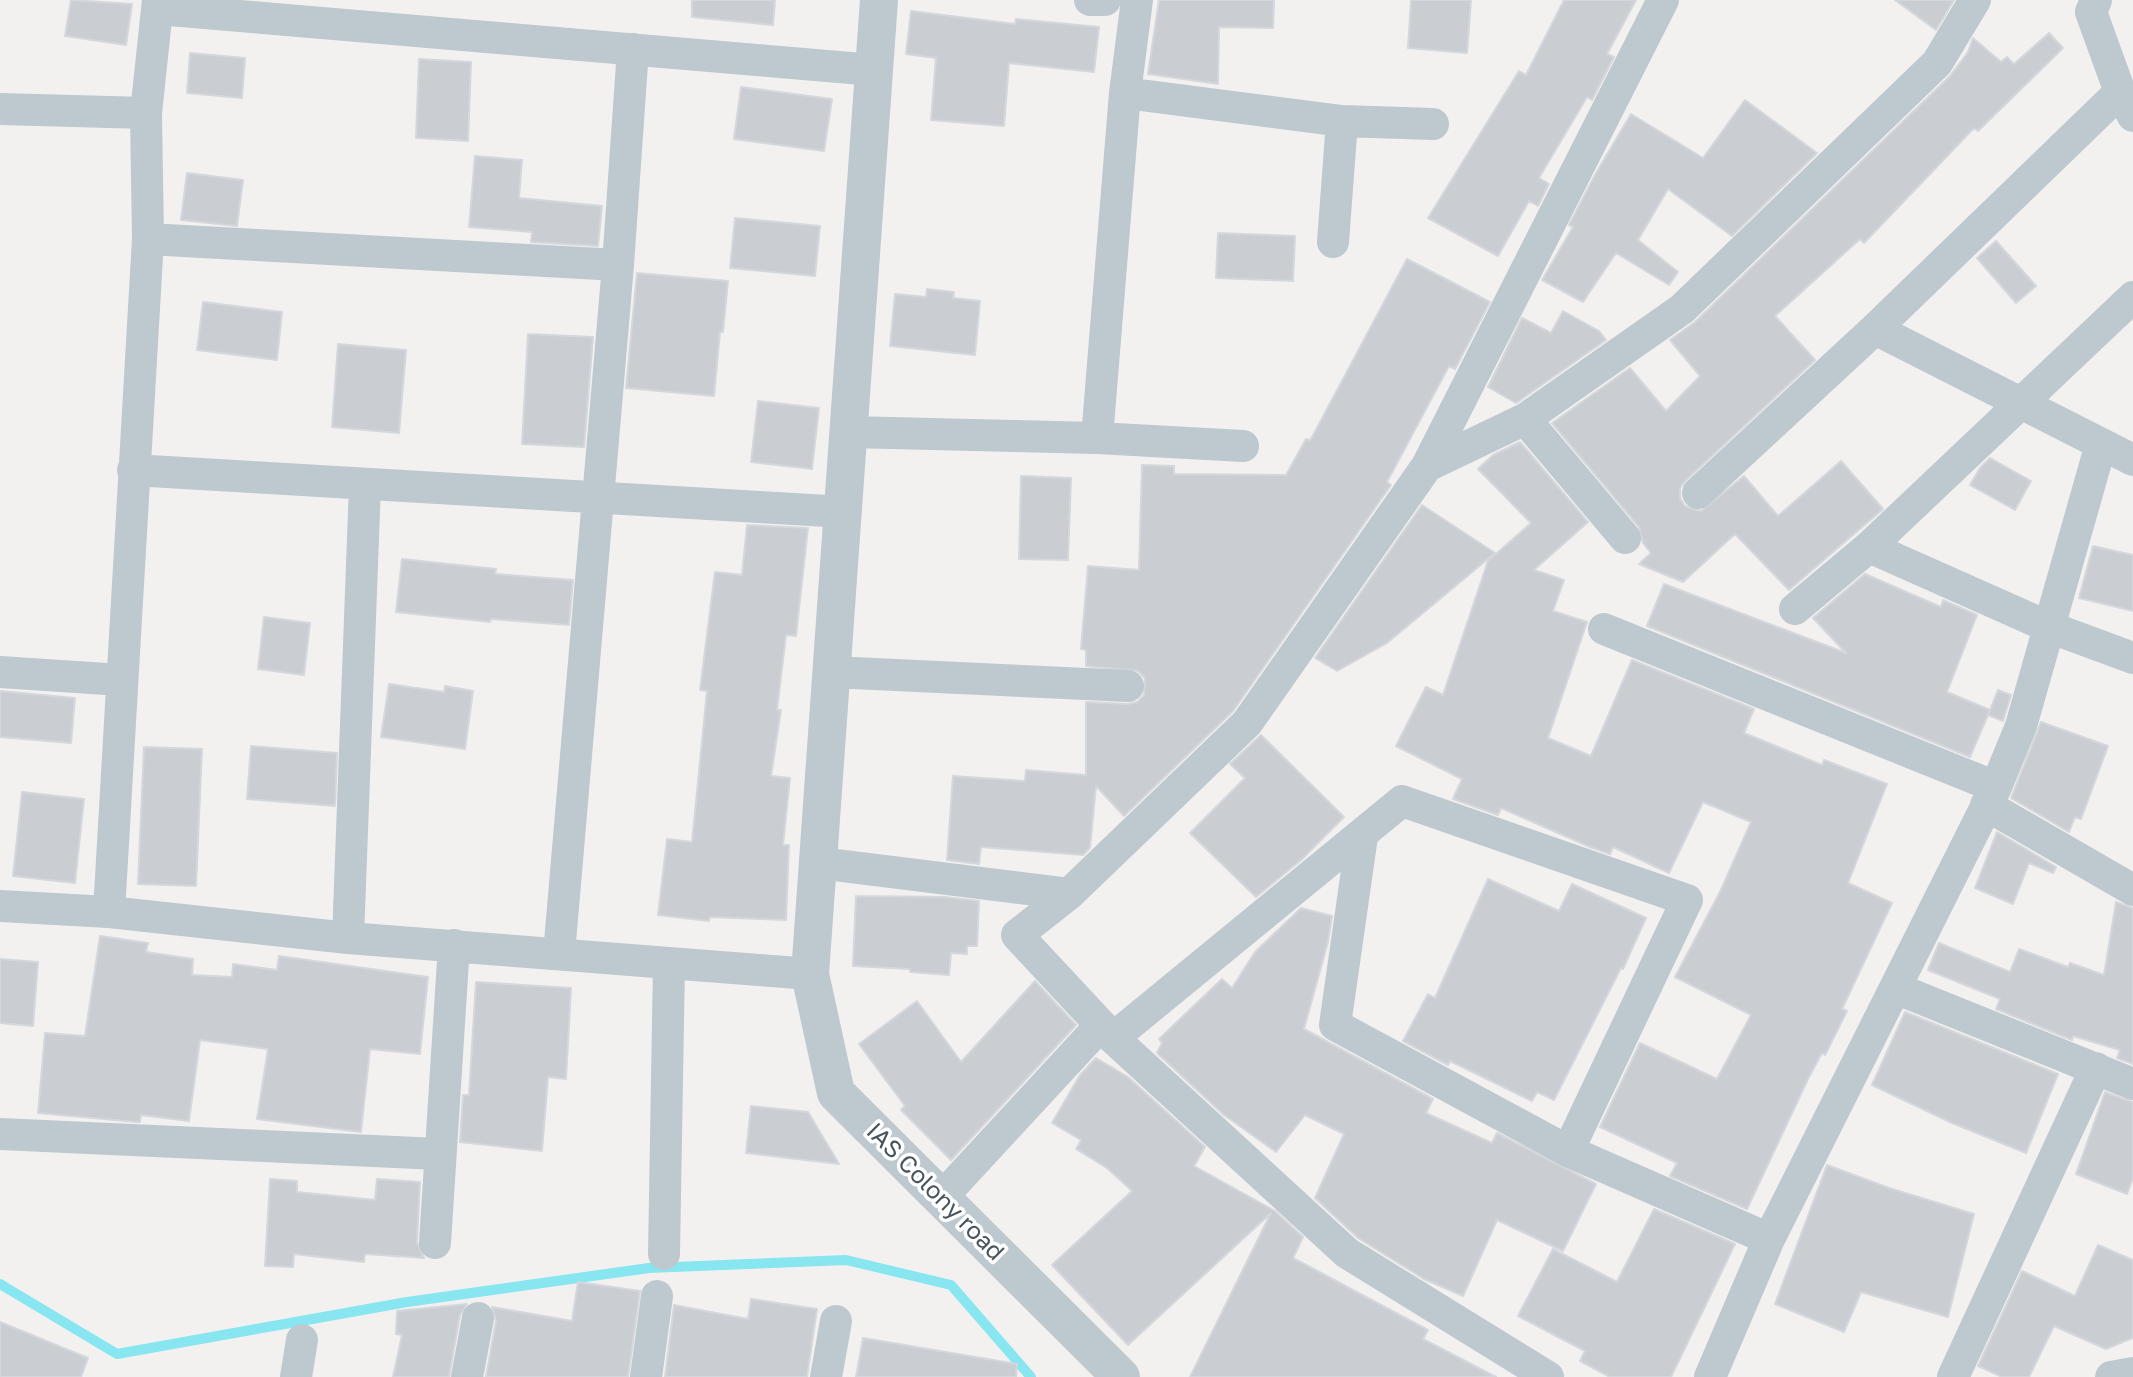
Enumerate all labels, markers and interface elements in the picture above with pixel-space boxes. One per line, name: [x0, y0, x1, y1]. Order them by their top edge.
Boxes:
street label: IAS Colony road: [860, 1117, 1010, 1267]

